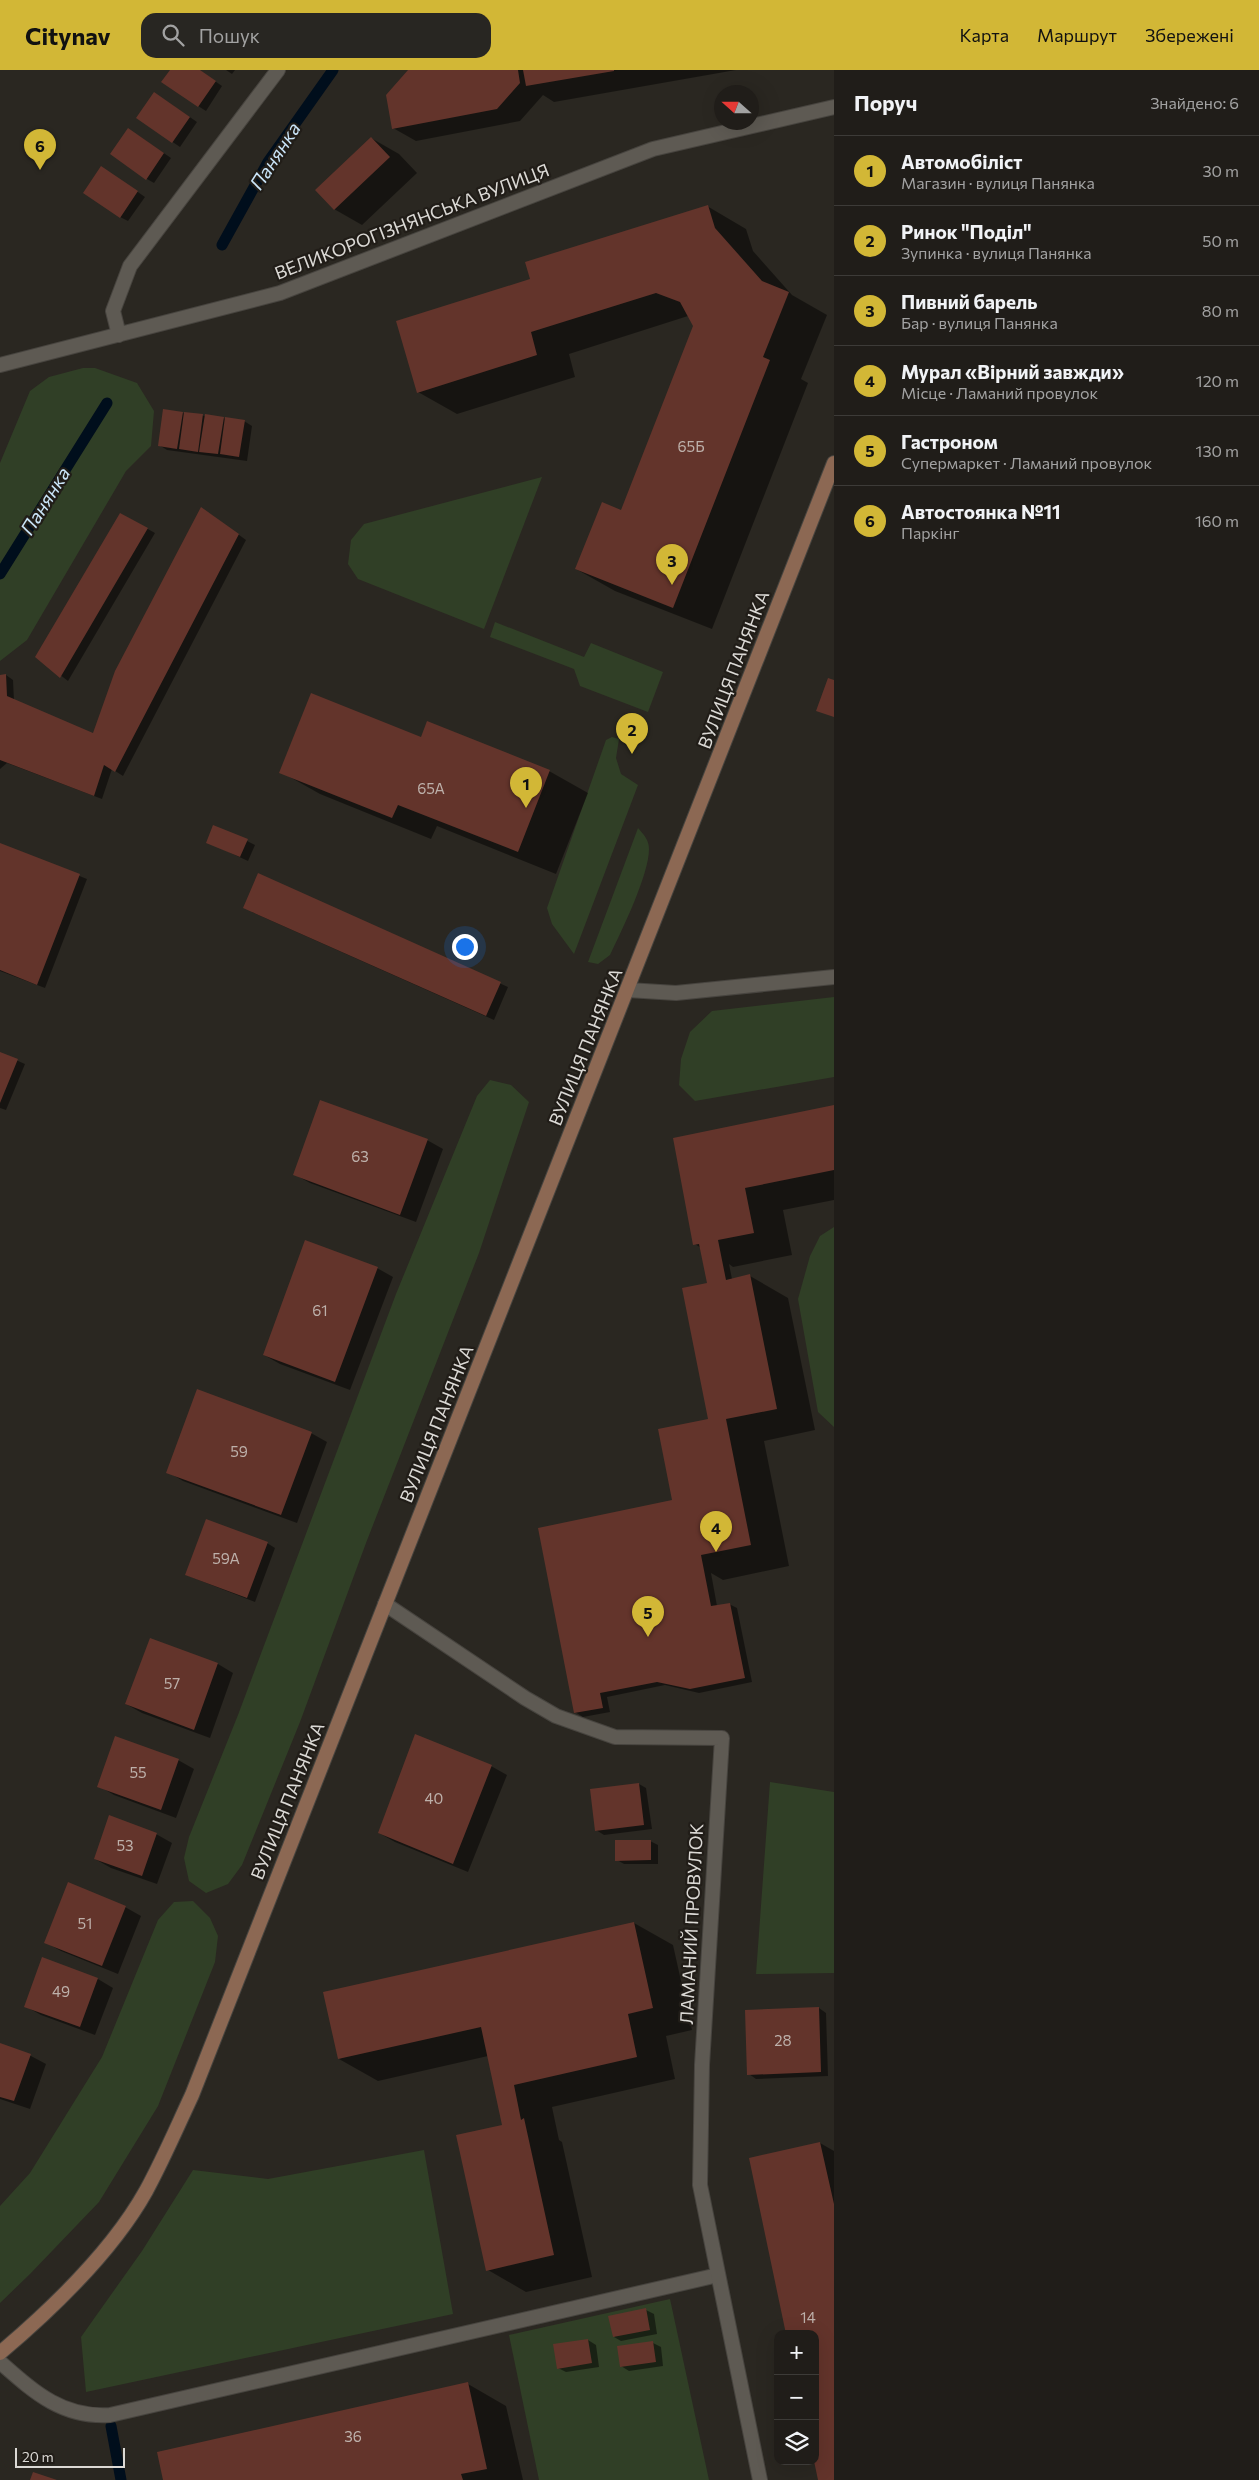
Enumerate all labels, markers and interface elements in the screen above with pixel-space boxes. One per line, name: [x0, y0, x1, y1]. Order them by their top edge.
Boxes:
search box: [141, 13, 491, 58]
text: Citynav: [25, 21, 111, 50]
icon: search: [159, 21, 187, 49]
text: Пошук: [199, 24, 260, 47]
text: Карта: [959, 24, 1009, 46]
text: Маршрут: [1037, 24, 1117, 46]
text: Збережені: [1145, 24, 1234, 46]
north arrow: [714, 85, 759, 130]
text: Поруч: [854, 90, 917, 115]
text: Знайдено: 6: [1150, 93, 1239, 112]
water label: Панянка: [244, 118, 305, 194]
pin: 6: [24, 129, 56, 170]
text: Автомобіліст: [901, 150, 1022, 173]
street label: ВЕЛИКОРОГІЗНЯНСЬКА ВУЛИЦЯ: [271, 158, 552, 284]
text: 1: [866, 161, 874, 180]
text: 30 m: [1202, 161, 1239, 180]
text: Магазин · вулиця Панянка: [901, 173, 1095, 192]
text: Ринок "Поділ": [901, 220, 1032, 243]
text: 2: [865, 231, 875, 250]
text: 50 m: [1202, 231, 1239, 250]
text: Зупинка · вулиця Панянка: [901, 243, 1092, 262]
text: Пивний барель: [901, 290, 1038, 313]
text: 3: [865, 301, 875, 320]
text: 80 m: [1202, 301, 1239, 320]
text: Бар · вулиця Панянка: [901, 313, 1058, 332]
text: Мурал «Вірний завжди»: [901, 360, 1124, 383]
text: 4: [865, 371, 875, 390]
text: 120 m: [1196, 371, 1239, 390]
text: Місце · Ламаний провулок: [901, 383, 1098, 402]
text: Гастроном: [901, 430, 998, 453]
house number: 65Б: [677, 437, 705, 455]
text: 5: [865, 441, 875, 460]
text: 130 m: [1196, 441, 1239, 460]
text: Супермаркет · Ламаний провулок: [901, 453, 1152, 472]
water label: Панянка: [15, 462, 74, 539]
text: Автостоянка №11: [901, 500, 1061, 523]
text: 6: [865, 511, 875, 530]
text: 160 m: [1195, 511, 1239, 530]
text: Паркінг: [901, 523, 959, 542]
pin: 3: [656, 544, 688, 585]
street label: ВУЛИЦЯ ПАНЯНКА: [693, 587, 773, 752]
pin: 2: [616, 713, 648, 754]
pin: 1: [510, 767, 542, 808]
house number: 65А: [417, 779, 445, 797]
your location: [452, 934, 478, 960]
street label: ВУЛИЦЯ ПАНЯНКА: [543, 965, 627, 1128]
house number: 63: [351, 1147, 369, 1165]
house number: 61: [312, 1301, 328, 1319]
street label: ВУЛИЦЯ ПАНЯНКА: [394, 1342, 478, 1505]
house number: 59: [230, 1442, 248, 1460]
pin: 4: [700, 1511, 732, 1552]
house number: 59А: [212, 1549, 240, 1567]
pin: 5: [632, 1596, 664, 1637]
house number: 57: [164, 1674, 180, 1692]
street label: ВУЛИЦЯ ПАНЯНКА: [245, 1719, 329, 1882]
house number: 55: [129, 1763, 147, 1781]
house number: 40: [425, 1789, 443, 1807]
street label: ЛАМАНИЙ ПРОВУЛОК: [675, 1823, 707, 2025]
house number: 53: [116, 1836, 134, 1854]
house number: 51: [77, 1914, 93, 1932]
house number: 49: [52, 1982, 70, 2000]
house number: 28: [774, 2031, 792, 2049]
house number: 14: [800, 2308, 816, 2326]
map controls: [774, 2330, 819, 2465]
button: +: [774, 2330, 819, 2375]
button: −: [774, 2375, 819, 2420]
button: layers: [774, 2420, 819, 2465]
house number: 36: [344, 2427, 362, 2445]
scale bar: [15, 2445, 125, 2468]
text: 20 m: [22, 2448, 54, 2465]

